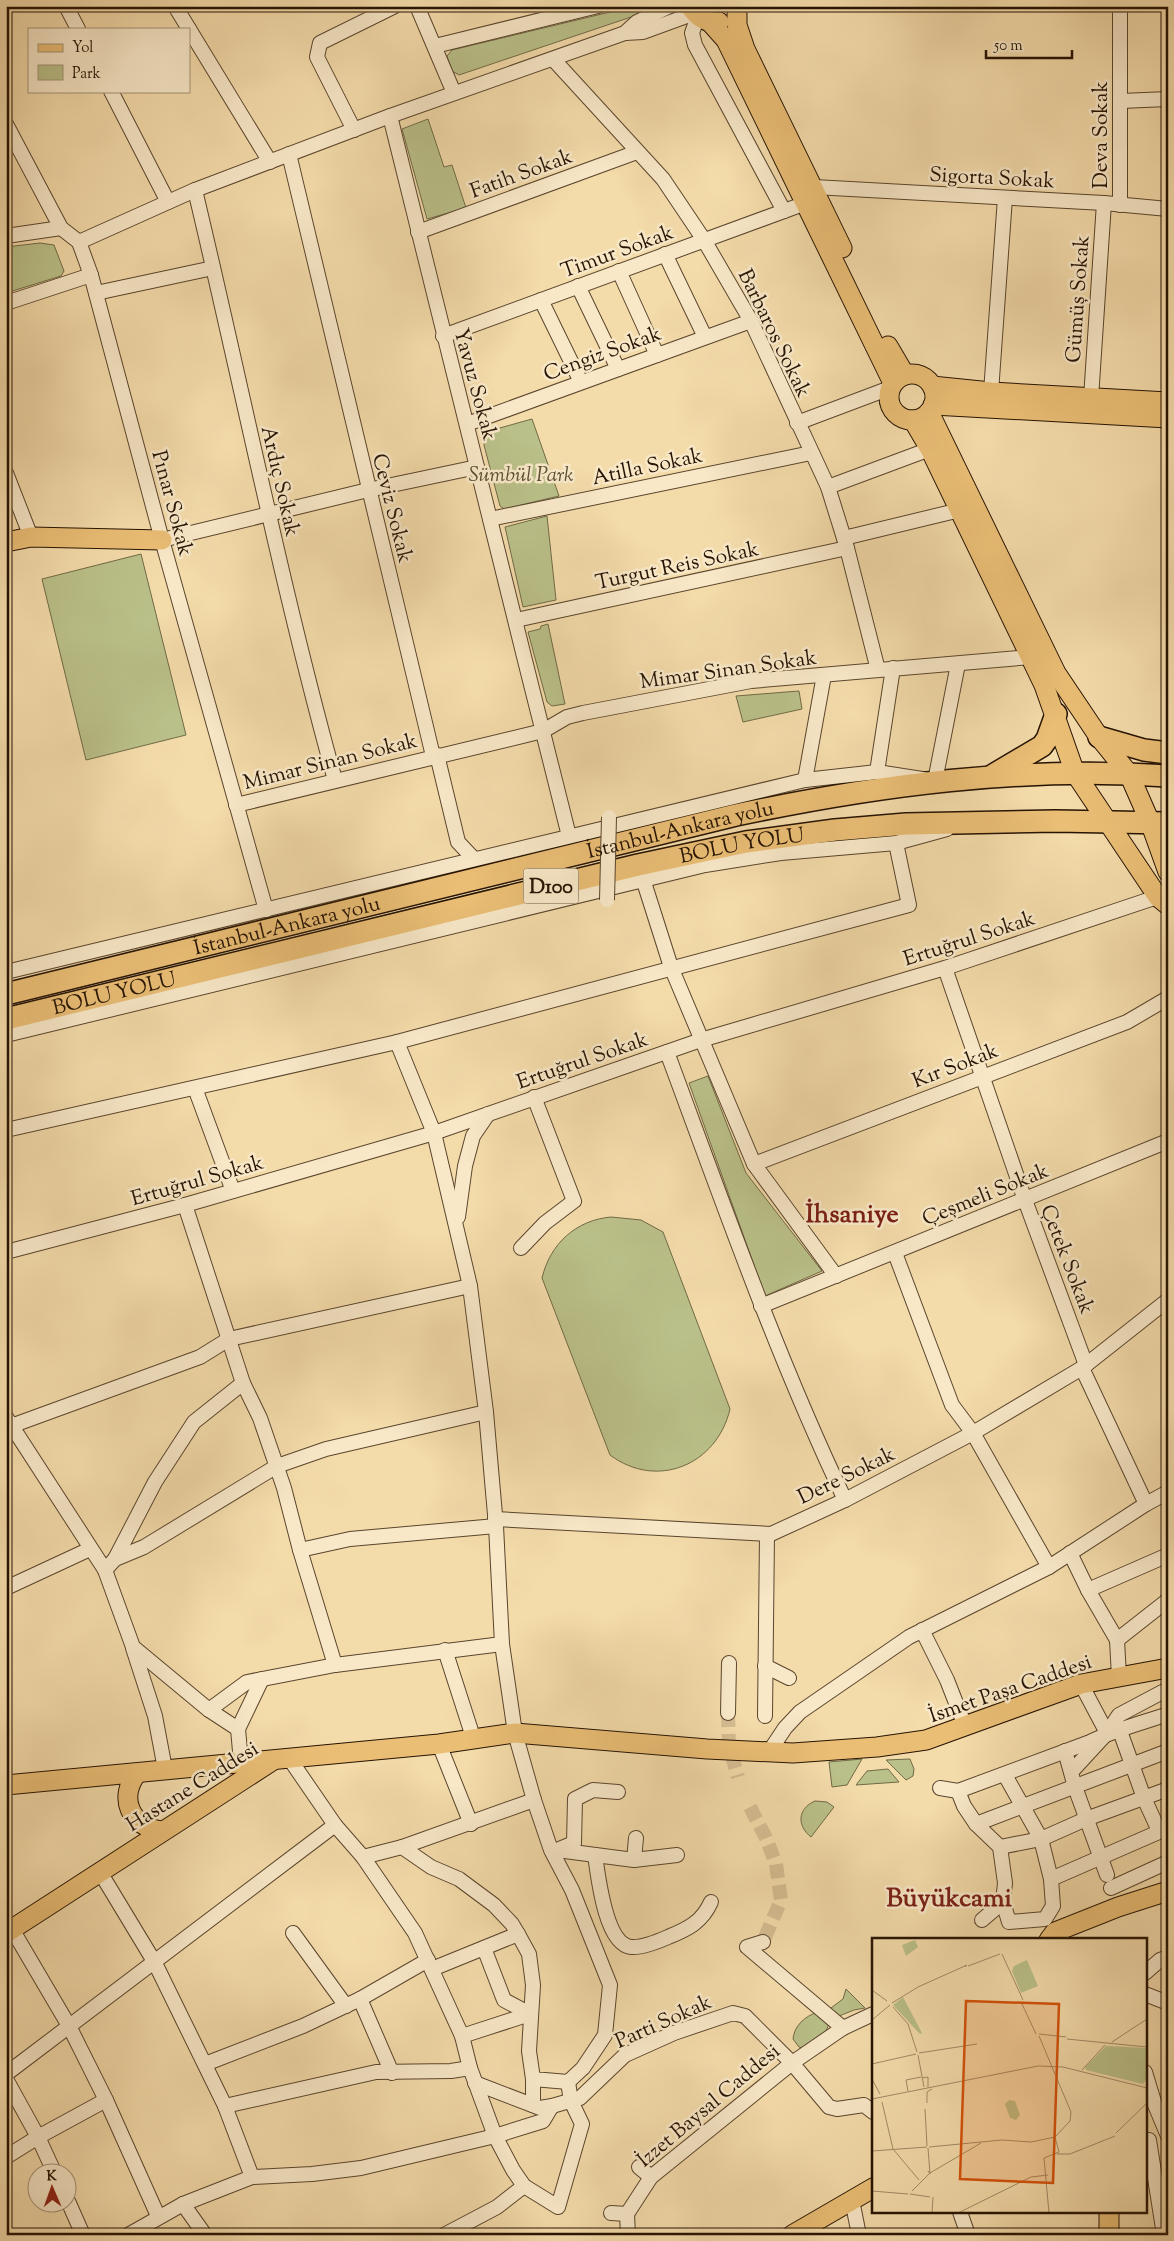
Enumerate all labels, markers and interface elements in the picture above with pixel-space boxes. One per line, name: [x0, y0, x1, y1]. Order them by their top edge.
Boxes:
legend: [28, 28, 190, 92]
scale bar: [986, 28, 1073, 60]
text: 50 m: [993, 36, 1023, 57]
text: Yol: [72, 38, 94, 59]
text: Park: [72, 64, 101, 85]
street label: Deva Sokak: [1087, 81, 1117, 189]
street label: Fatih Sokak: [466, 142, 578, 207]
street label: Sigorta Sokak: [928, 161, 1056, 197]
street label: Timur Sokak: [557, 218, 679, 287]
street label: Gümüş Sokak: [1060, 234, 1098, 364]
street label: Barbaros Sokak: [729, 265, 818, 404]
street label: Cengiz Sokak: [540, 319, 666, 390]
street label: Yavuz Sokak: [445, 325, 504, 444]
street label: Ardıç Sokak: [252, 423, 306, 540]
street label: Atilla Sokak: [589, 441, 706, 494]
street label: Pınar Sokak: [143, 447, 200, 560]
street label: Ceviz Sokak: [363, 451, 419, 567]
park label: Sümbül Park: [468, 461, 574, 491]
street label: Turgut Reis Sokak: [593, 535, 762, 599]
street label: Mimar Sinan Sokak: [638, 644, 819, 698]
street label: Mimar Sinan Sokak: [240, 727, 421, 799]
street label: İstanbul-Ankara yolu: [584, 795, 777, 868]
street label: BOLU YOLU: [677, 821, 806, 873]
road number: D100: [524, 868, 578, 904]
street label: İstanbul-Ankara yolu: [191, 890, 384, 964]
street label: Ertuğrul Sokak: [900, 904, 1040, 975]
street label: BOLU YOLU: [49, 965, 179, 1024]
street label: Ertuğrul Sokak: [513, 1025, 653, 1098]
street label: Kır Sokak: [908, 1037, 1004, 1097]
street label: Ertuğrul Sokak: [128, 1148, 268, 1215]
street label: Çeşmeli Sokak: [918, 1157, 1054, 1235]
district label: İhsaniye: [805, 1197, 899, 1234]
street label: Çetek Sokak: [1031, 1201, 1101, 1319]
street label: Dere Sokak: [793, 1440, 901, 1513]
street label: İsmet Paşa Caddesi: [925, 1648, 1096, 1732]
street label: Hastane Caddesi: [121, 1735, 265, 1840]
district label: Büyükcami: [886, 1881, 1012, 1918]
inset map: [872, 1938, 1146, 2214]
street label: Parti Sokak: [611, 1988, 717, 2057]
street label: İzzet Baysal Caddesi: [631, 2038, 787, 2175]
north arrow: [28, 2164, 78, 2214]
text: K: [46, 2167, 58, 2187]

